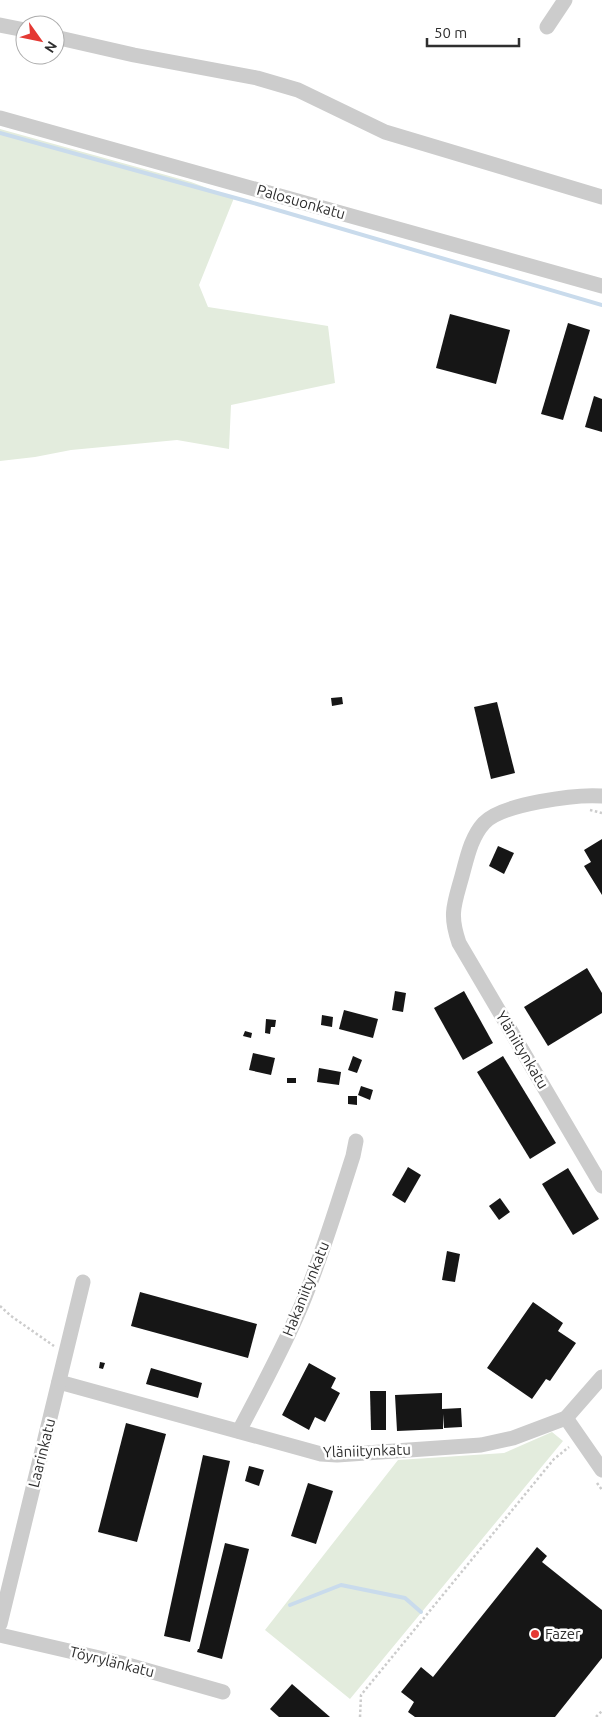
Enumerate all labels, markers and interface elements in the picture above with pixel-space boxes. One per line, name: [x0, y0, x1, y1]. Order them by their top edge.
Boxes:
north arrow: [15, 15, 65, 65]
scale bar: [427, 15, 520, 47]
text: 50 m: [434, 24, 467, 41]
text: N: [41, 38, 60, 56]
street label: Palosuonkatu: [255, 181, 347, 222]
street label: Yläniitynkatu: [493, 1008, 552, 1092]
street label: Hakaniitynkatu: [279, 1239, 332, 1339]
street label: Laarinkatu: [25, 1417, 58, 1489]
street label: Yläniitynkatu: [323, 1440, 411, 1461]
place label: Fazer: [545, 1625, 581, 1642]
marker: Fazer: [529, 1628, 541, 1640]
street label: Töyrylänkatu: [68, 1643, 156, 1680]

